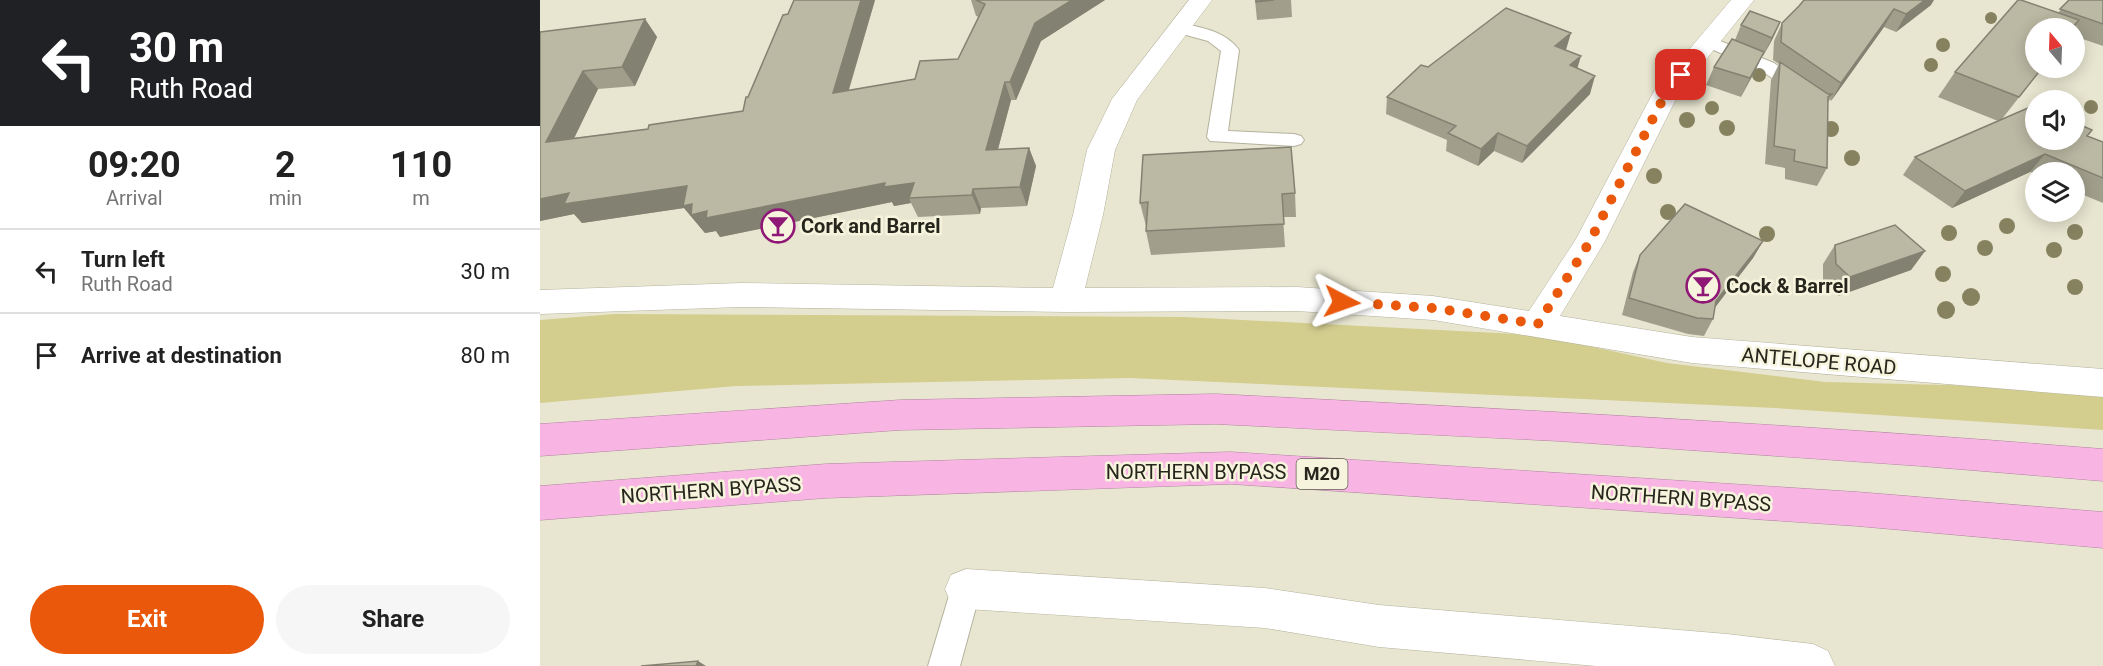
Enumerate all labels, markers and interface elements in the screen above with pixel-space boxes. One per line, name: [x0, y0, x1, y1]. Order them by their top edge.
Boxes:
north arrow: [2025, 18, 2085, 78]
map controls: [2025, 18, 2085, 222]
text: 30 m: [129, 23, 224, 72]
icon: left: [30, 24, 108, 102]
pin: [1655, 49, 1706, 100]
icon: arrive: [1664, 58, 1697, 91]
text: Ruth Road: [129, 73, 253, 105]
button: sound: [2025, 90, 2085, 150]
text: 09:20: [88, 144, 181, 186]
text: 2: [275, 144, 296, 186]
text: 110: [390, 144, 452, 186]
button: layers: [2025, 162, 2085, 222]
text: Arrival: [106, 186, 163, 210]
text: min: [269, 186, 302, 210]
text: m: [412, 186, 430, 210]
bar icon: Cork and Barrel: [760, 208, 796, 244]
place label: Cork and Barrel: [801, 214, 941, 238]
text: Turn left: [81, 247, 165, 272]
icon: left: [30, 255, 63, 288]
text: 30 m: [461, 259, 510, 284]
bar icon: Cock & Barrel: [1685, 268, 1721, 304]
position arrow: [1310, 270, 1374, 334]
text: Ruth Road: [81, 272, 173, 296]
place label: Cock & Barrel: [1726, 274, 1849, 298]
icon: arrive: [30, 339, 63, 372]
street label: ANTELOPE ROAD: [1741, 342, 1897, 380]
text: Arrive at destination: [81, 343, 282, 368]
text: 80 m: [461, 343, 510, 368]
road number: M20: [1296, 459, 1348, 489]
street label: NORTHERN BYPASS: [1106, 460, 1286, 484]
street label: NORTHERN BYPASS: [620, 472, 802, 508]
street label: NORTHERN BYPASS: [1590, 480, 1772, 516]
button: Exit: [30, 585, 264, 654]
button: Share: [276, 585, 510, 654]

